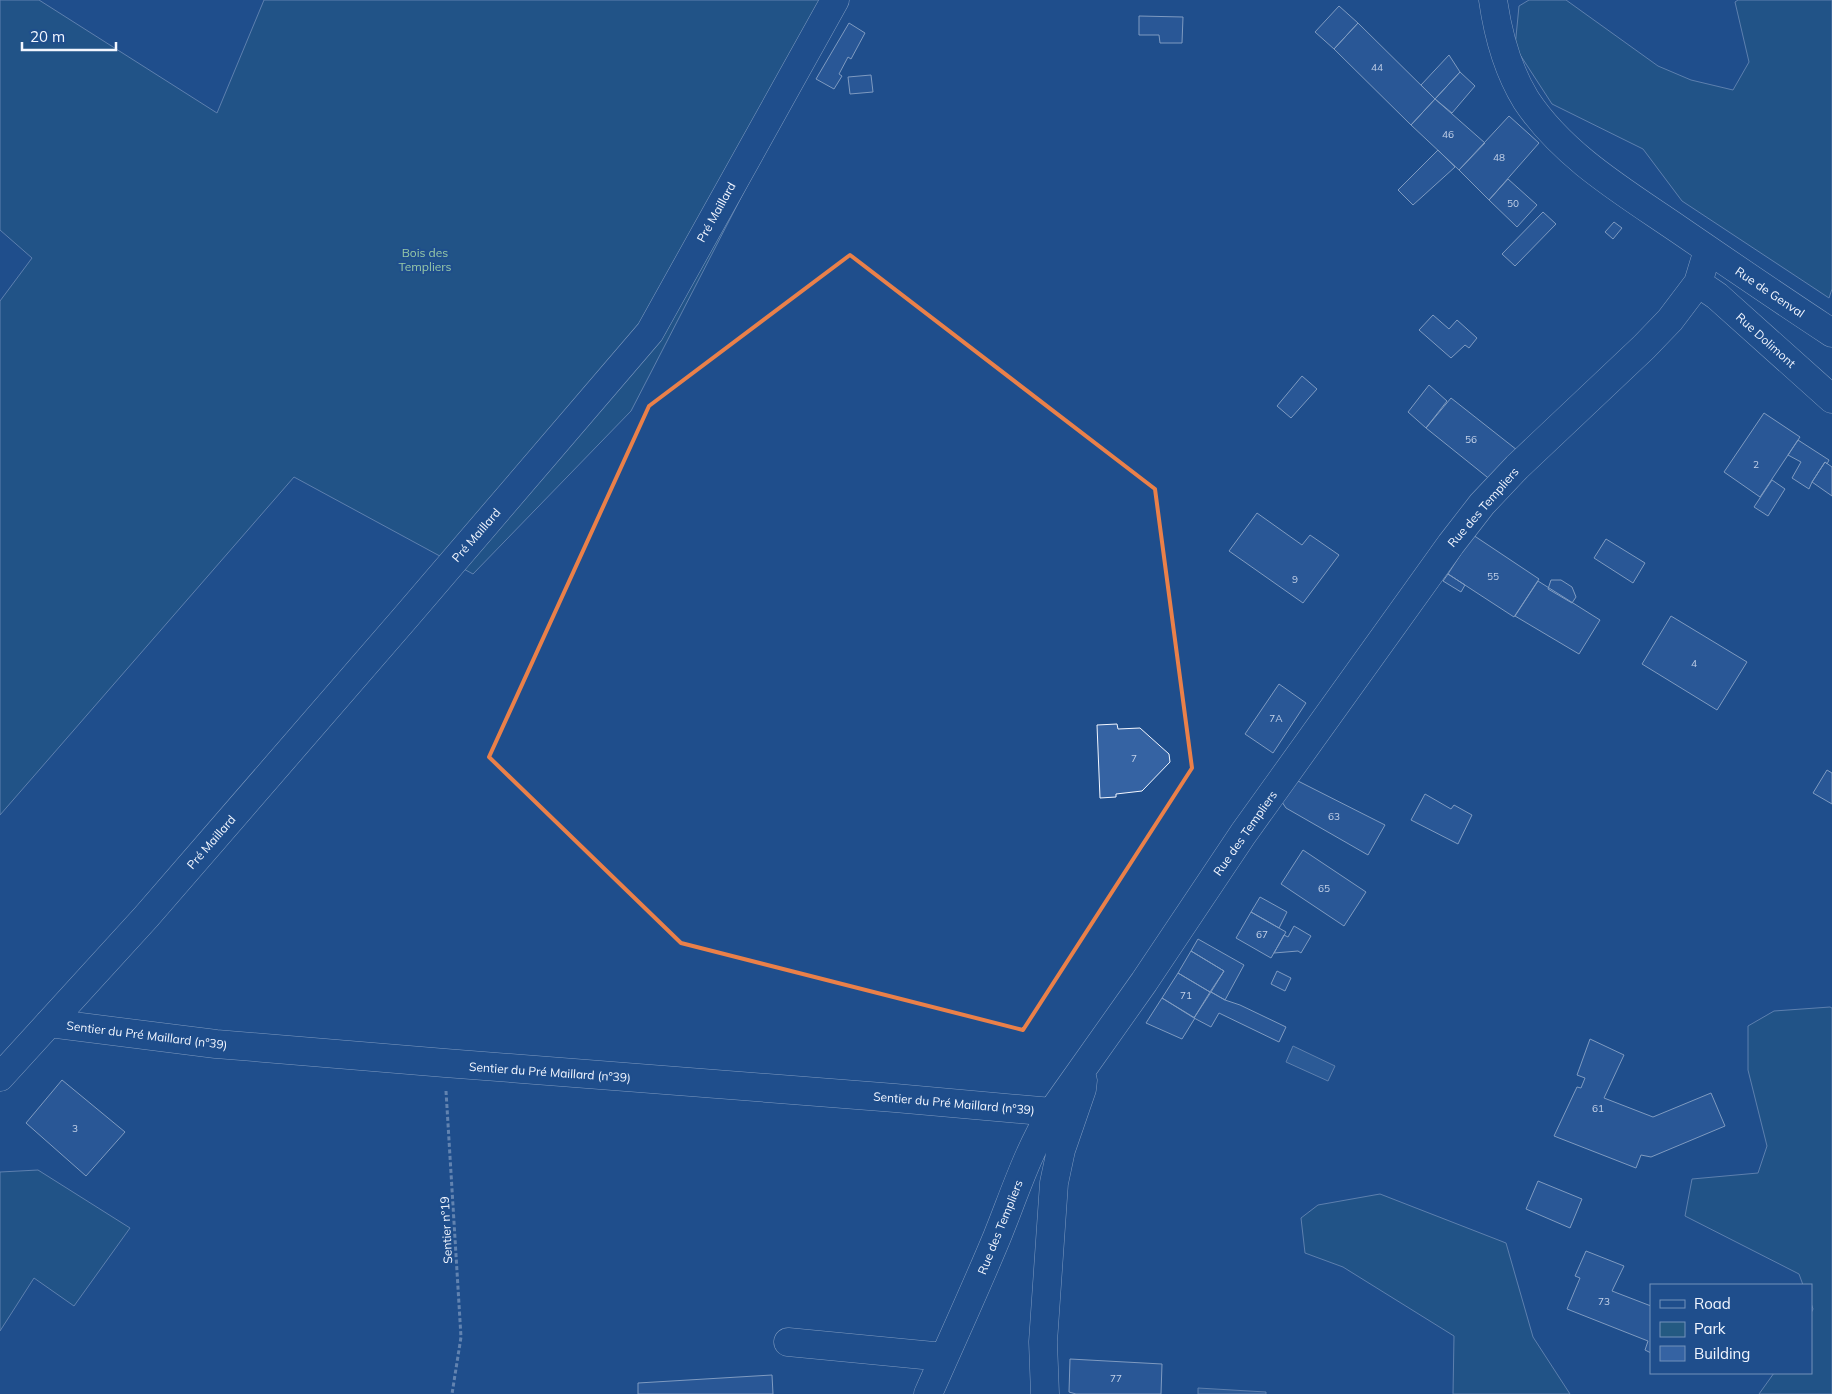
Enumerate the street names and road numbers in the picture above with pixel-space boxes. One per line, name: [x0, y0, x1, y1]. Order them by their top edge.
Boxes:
street label: Pré Maillard: [693, 179, 739, 245]
street label: Rue de Genval: [1733, 263, 1807, 321]
street label: Rue Dolimont: [1733, 309, 1799, 371]
street label: Rue des Templiers: [1444, 464, 1522, 550]
street label: Pré Maillard: [449, 505, 503, 565]
street label: Rue des Templiers: [1210, 787, 1280, 879]
street label: Pré Maillard: [184, 812, 238, 872]
street label: Sentier du Pré Maillard (n°39): [66, 1018, 228, 1052]
street label: Sentier du Pré Maillard (n°39): [469, 1059, 631, 1085]
street label: Sentier du Pré Maillard (n°39): [873, 1088, 1035, 1118]
street label: Rue des Templiers: [974, 1177, 1026, 1277]
street label: Sentier n°19: [437, 1196, 455, 1264]

